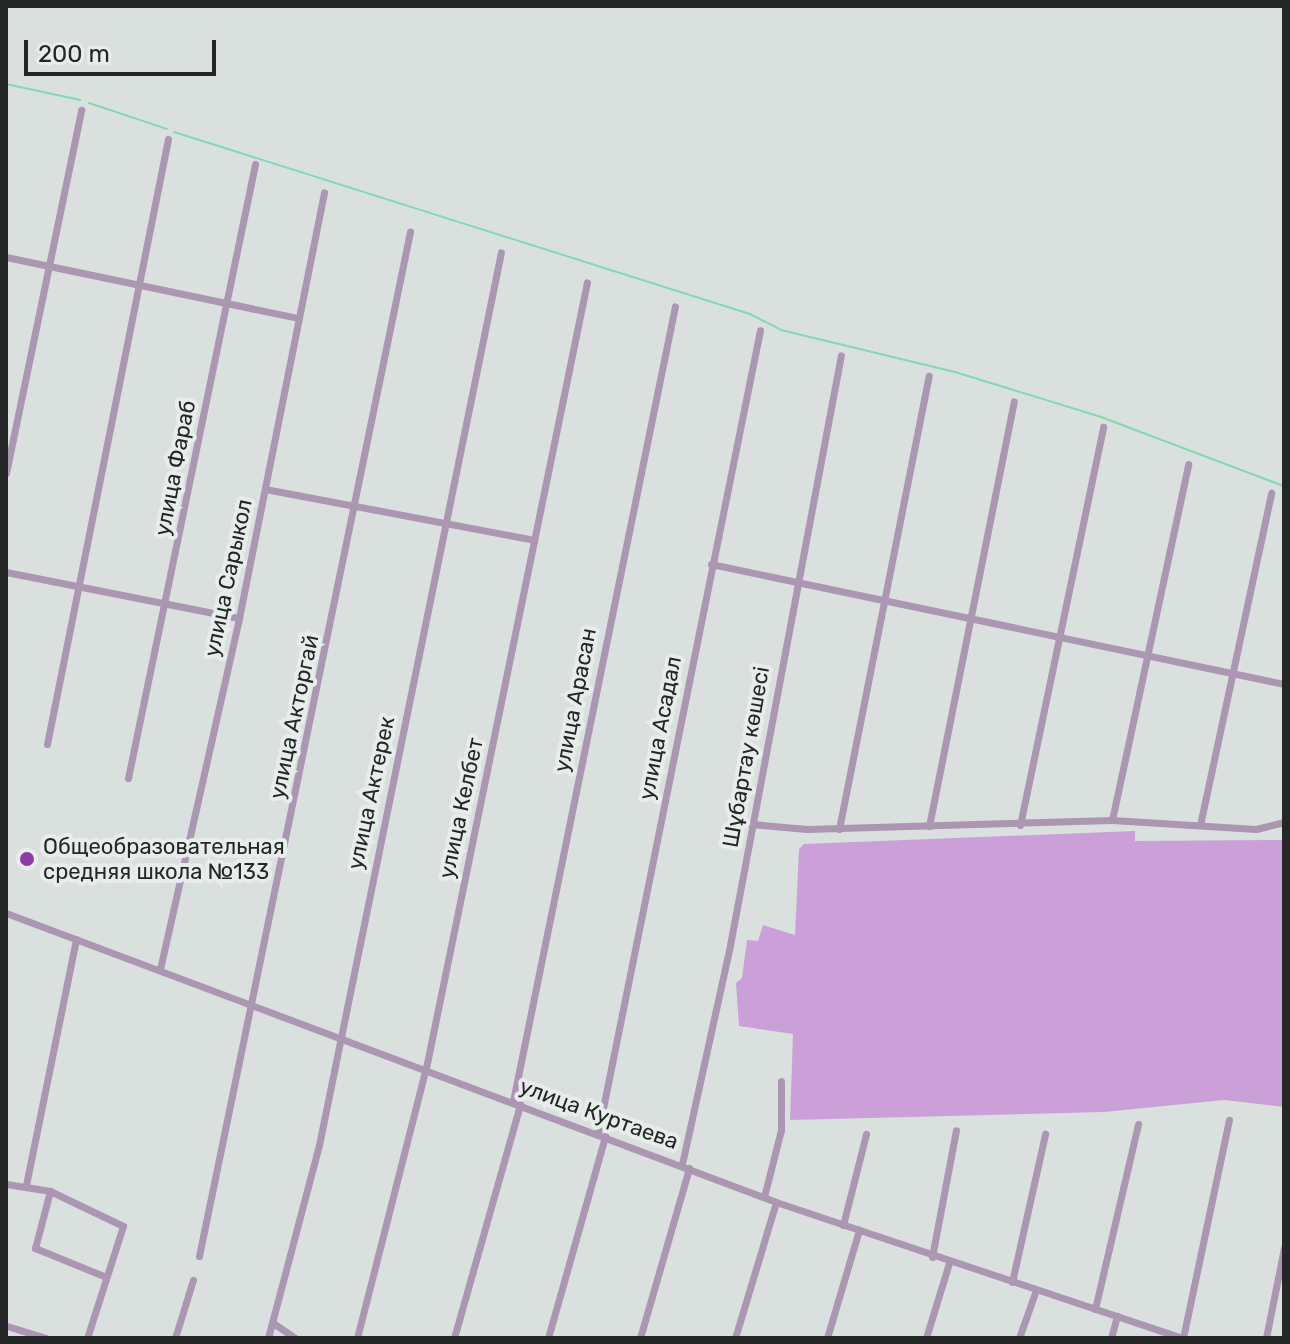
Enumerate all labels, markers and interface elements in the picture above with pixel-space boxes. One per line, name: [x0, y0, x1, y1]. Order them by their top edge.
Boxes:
scale bar: [28, 24, 220, 74]
text: 200 m: [38, 40, 110, 68]
street label: улица Фараб: [149, 398, 201, 538]
street label: улица Сарыкол: [198, 497, 258, 659]
street label: улица Арасан: [548, 626, 602, 774]
street label: улица Акторгай: [264, 632, 324, 802]
street label: улица Асадал: [633, 654, 687, 802]
street label: Шұбартау көшесі: [717, 665, 775, 849]
street label: улица Актерек: [342, 714, 400, 872]
street label: улица Келбет: [433, 735, 489, 881]
place label: Общеобразовательная средняя школа №133: [43, 833, 285, 884]
marker: Общеобразовательная средняя школа №133: [18, 850, 36, 868]
street label: улица Куртаева: [516, 1073, 682, 1155]

